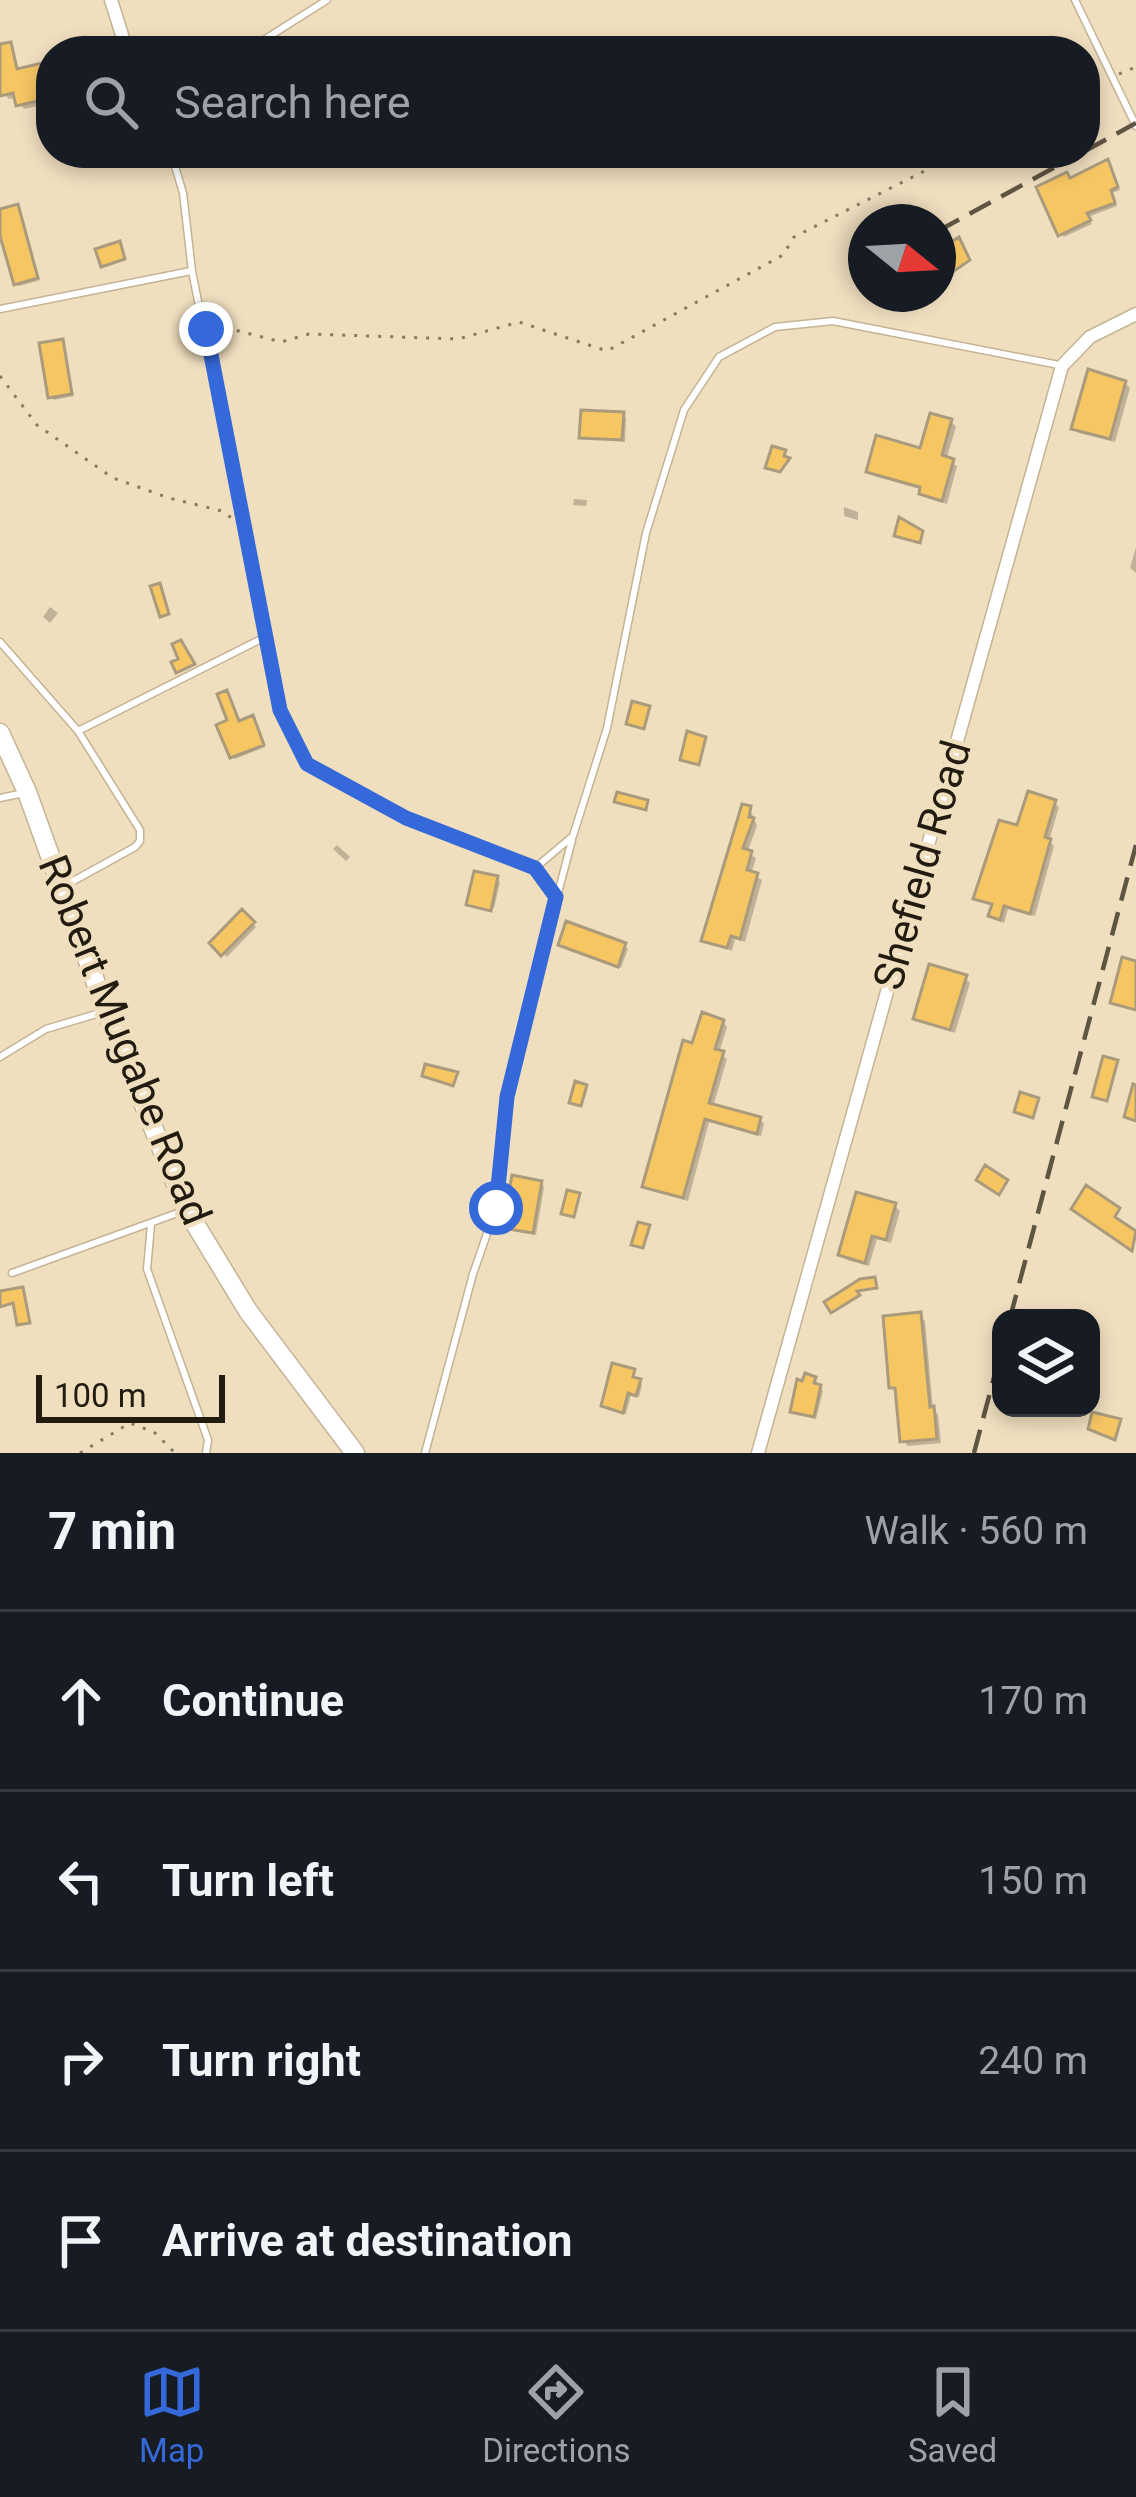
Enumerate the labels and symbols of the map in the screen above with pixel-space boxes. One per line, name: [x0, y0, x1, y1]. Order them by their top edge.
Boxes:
north arrow: [848, 204, 956, 312]
route end: [179, 302, 233, 356]
street label: Shefield Road: [863, 735, 981, 995]
street label: Robert Mugabe Road: [28, 848, 222, 1232]
route start: [469, 1181, 523, 1235]
scale bar: [36, 1369, 225, 1422]

